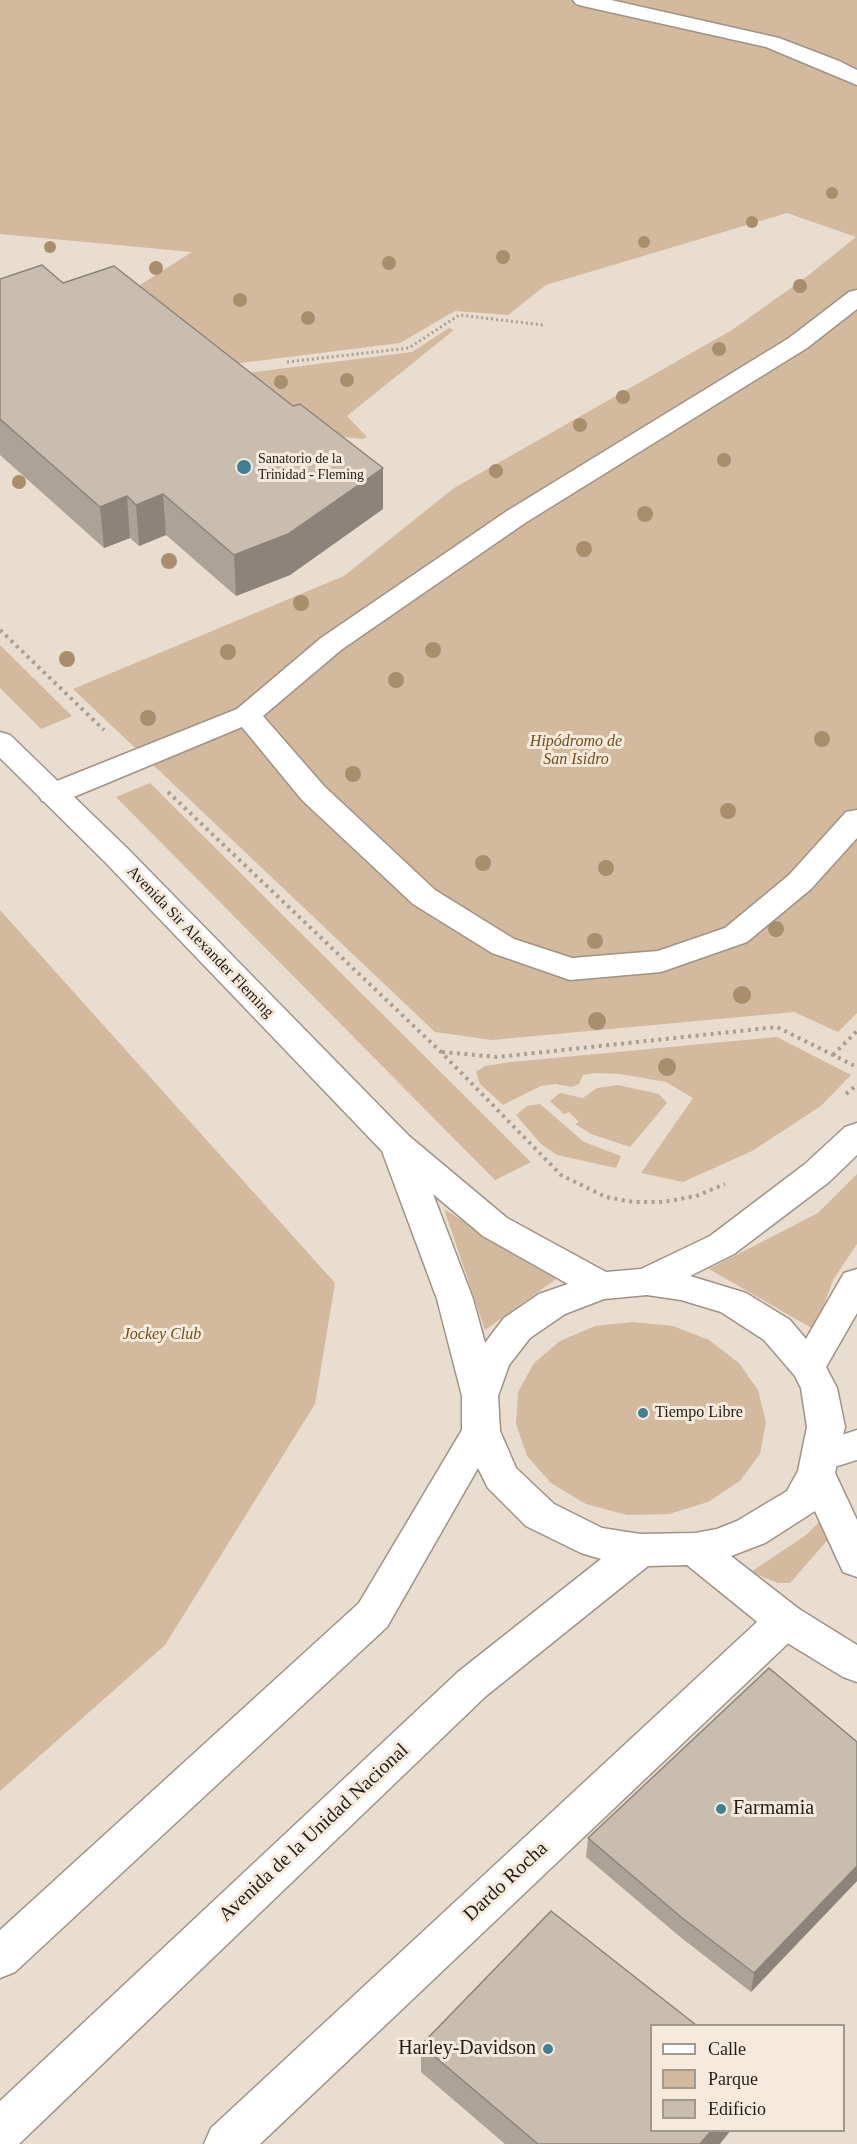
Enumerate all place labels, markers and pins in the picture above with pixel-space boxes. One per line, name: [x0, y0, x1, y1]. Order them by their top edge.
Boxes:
place label: Sanatorio de la Trinidad - Fleming: [258, 451, 364, 484]
marker: Sanatorio de la Trinidad - Fleming: [235, 458, 253, 476]
place label: Tiempo Libre: [655, 1403, 743, 1423]
marker: Tiempo Libre: [636, 1406, 650, 1420]
place label: Farmamia: [733, 1797, 814, 1821]
marker: Farmamia: [714, 1802, 728, 1816]
place label: Harley-Davidson: [398, 2037, 536, 2061]
marker: Harley-Davidson: [541, 2042, 555, 2056]

